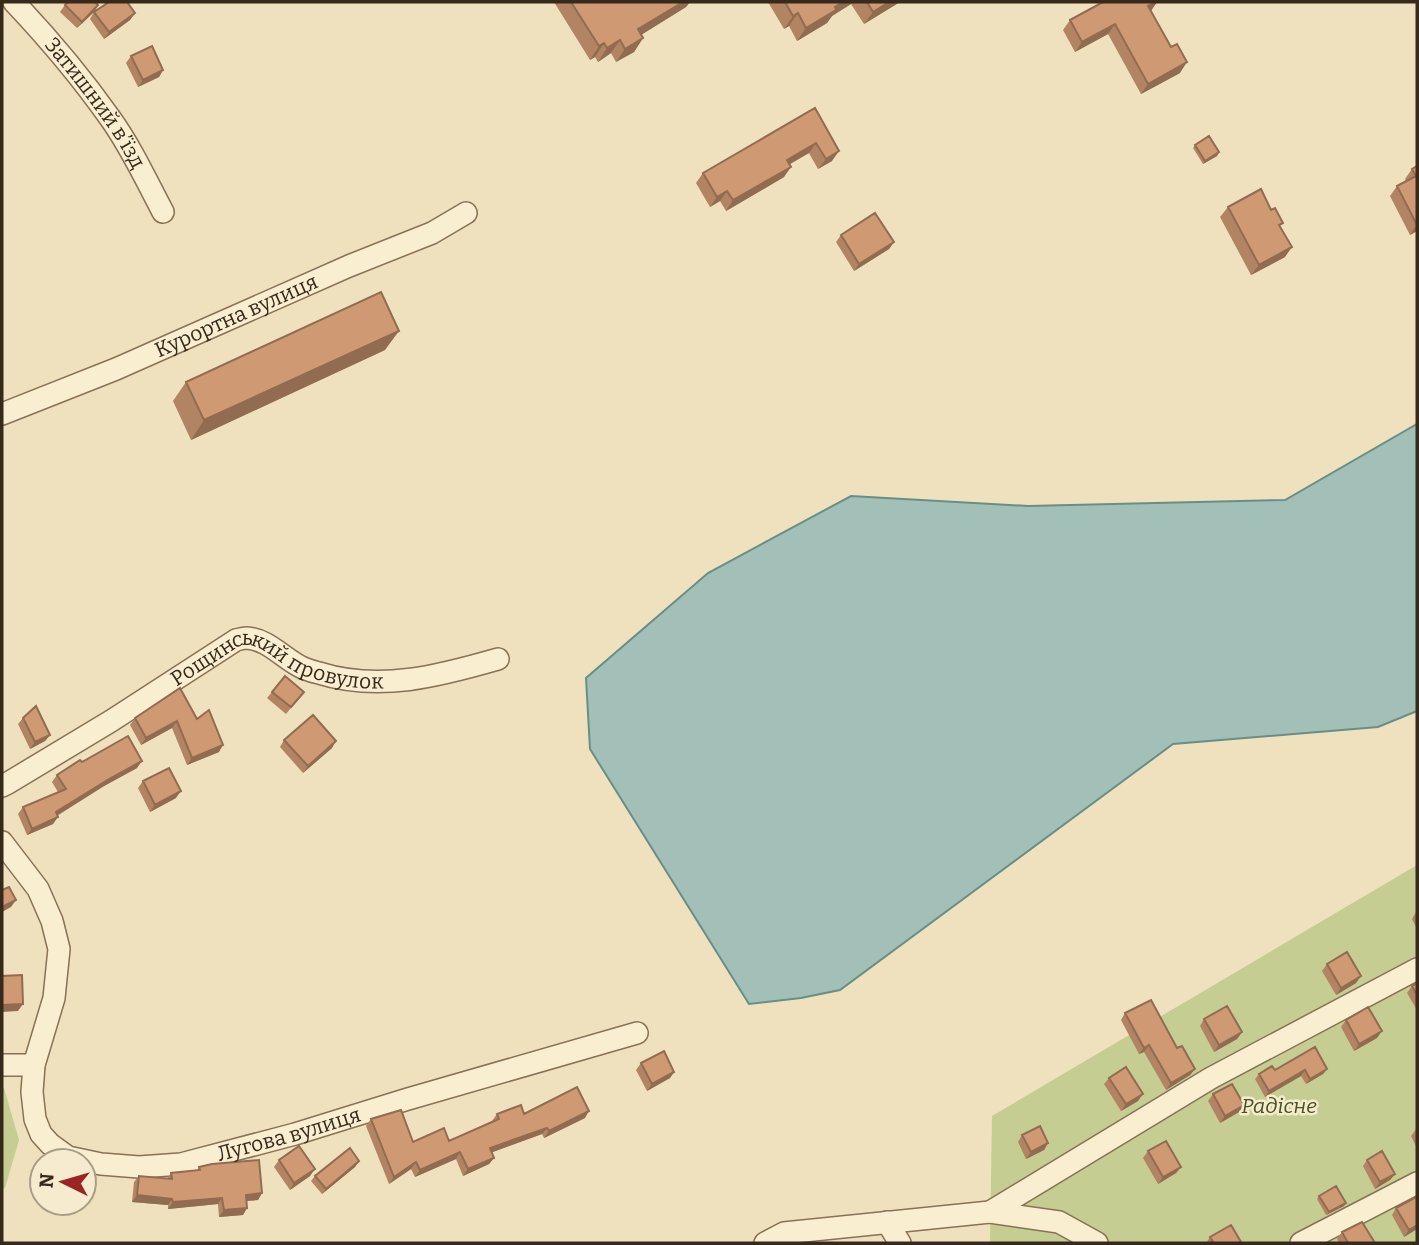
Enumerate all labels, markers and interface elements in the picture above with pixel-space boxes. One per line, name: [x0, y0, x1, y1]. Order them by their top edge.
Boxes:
street label: Затишний в’їзд: [39, 32, 151, 173]
street label: Курортна вулиця: [151, 268, 322, 363]
text: Рощинський провулок: [166, 625, 384, 695]
street label: Рощинський провулок: [162, 669, 396, 699]
park label: Радісне: [1241, 1093, 1317, 1119]
street label: Лугова вулиця: [214, 1101, 364, 1167]
north arrow: [28, 1147, 98, 1217]
text: N: [34, 1172, 59, 1189]

